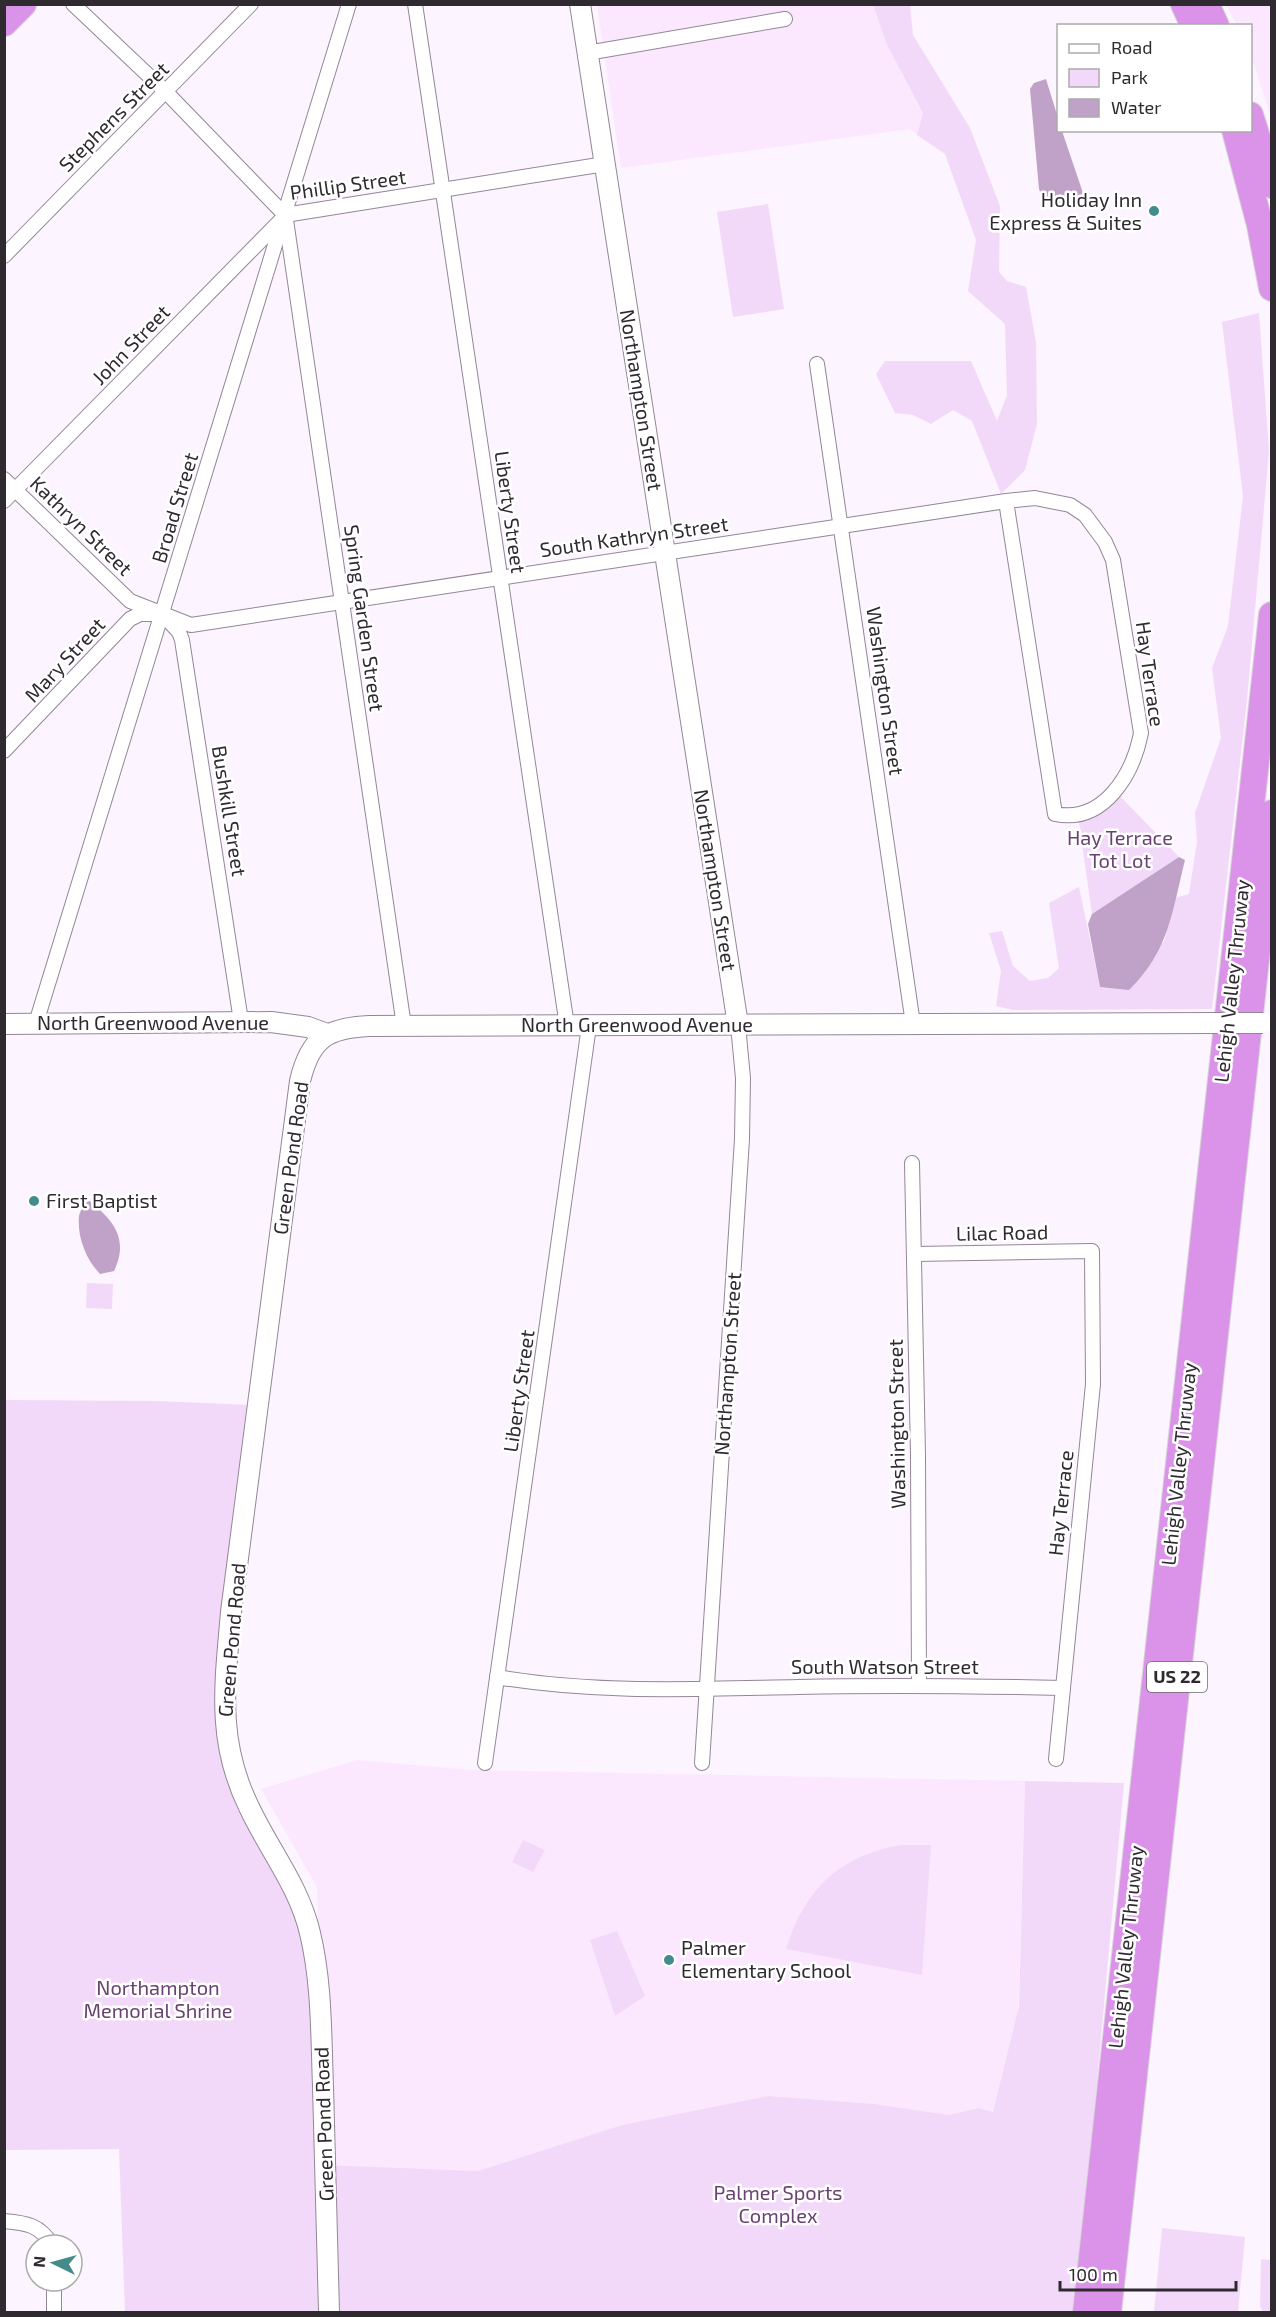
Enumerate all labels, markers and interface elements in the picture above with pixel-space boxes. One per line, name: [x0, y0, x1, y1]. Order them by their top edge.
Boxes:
legend: [1057, 24, 1252, 132]
text: Road: [1111, 36, 1152, 58]
street label: Stephens Street: [53, 56, 173, 176]
text: Park: [1111, 66, 1148, 88]
text: Water: [1111, 96, 1161, 118]
street label: Phillip Street: [288, 164, 408, 204]
place label: Holiday Inn Express & Suites: [989, 187, 1142, 234]
marker: Holiday Inn Express & Suites: [1147, 204, 1161, 218]
street label: John Street: [86, 299, 174, 389]
street label: Northampton Street: [616, 307, 668, 493]
street label: Broad Street: [146, 449, 202, 566]
street label: Liberty Street: [491, 449, 531, 575]
street label: Kathryn Street: [26, 471, 138, 580]
street label: South Kathryn Street: [538, 511, 730, 561]
street label: Spring Garden Street: [340, 523, 390, 713]
street label: Washington Street: [862, 605, 910, 777]
street label: Mary Street: [19, 612, 110, 707]
street label: Hay Terrace: [1132, 620, 1170, 728]
street label: Bushkill Street: [208, 744, 252, 878]
street label: Northampton Street: [690, 787, 742, 973]
park label: Hay Terrace Tot Lot: [1067, 825, 1173, 872]
street label: Lehigh Valley Thruway: [1208, 878, 1254, 1084]
street label: North Greenwood Avenue: [37, 1010, 269, 1034]
street label: North Greenwood Avenue: [521, 1012, 753, 1036]
street label: Green Pond Road: [267, 1080, 313, 1236]
place label: First Baptist: [46, 1188, 158, 1212]
marker: First Baptist: [27, 1194, 41, 1208]
street label: Lilac Road: [956, 1219, 1048, 1245]
street label: Northampton Street: [709, 1271, 745, 1456]
street label: Liberty Street: [498, 1328, 539, 1454]
street label: Washington Street: [883, 1339, 909, 1509]
street label: Lehigh Valley Thruway: [1155, 1361, 1201, 1567]
street label: Hay Terrace: [1043, 1449, 1077, 1557]
street label: Green Pond Road: [212, 1562, 250, 1718]
street label: South Watson Street: [791, 1654, 979, 1678]
road number: US 22: [1147, 1662, 1207, 1692]
street label: Lehigh Valley Thruway: [1102, 1844, 1148, 2050]
place label: Palmer Elementary School: [681, 1935, 851, 1982]
marker: Palmer Elementary School: [662, 1953, 676, 1967]
park label: Northampton Memorial Shrine: [83, 1975, 233, 2022]
street label: Green Pond Road: [308, 2046, 338, 2202]
park label: Palmer Sports Complex: [714, 2180, 842, 2227]
north arrow: [24, 2233, 84, 2293]
scale bar: [1060, 2254, 1236, 2292]
text: N: [29, 2255, 49, 2268]
text: 100 m: [1069, 2263, 1118, 2285]

